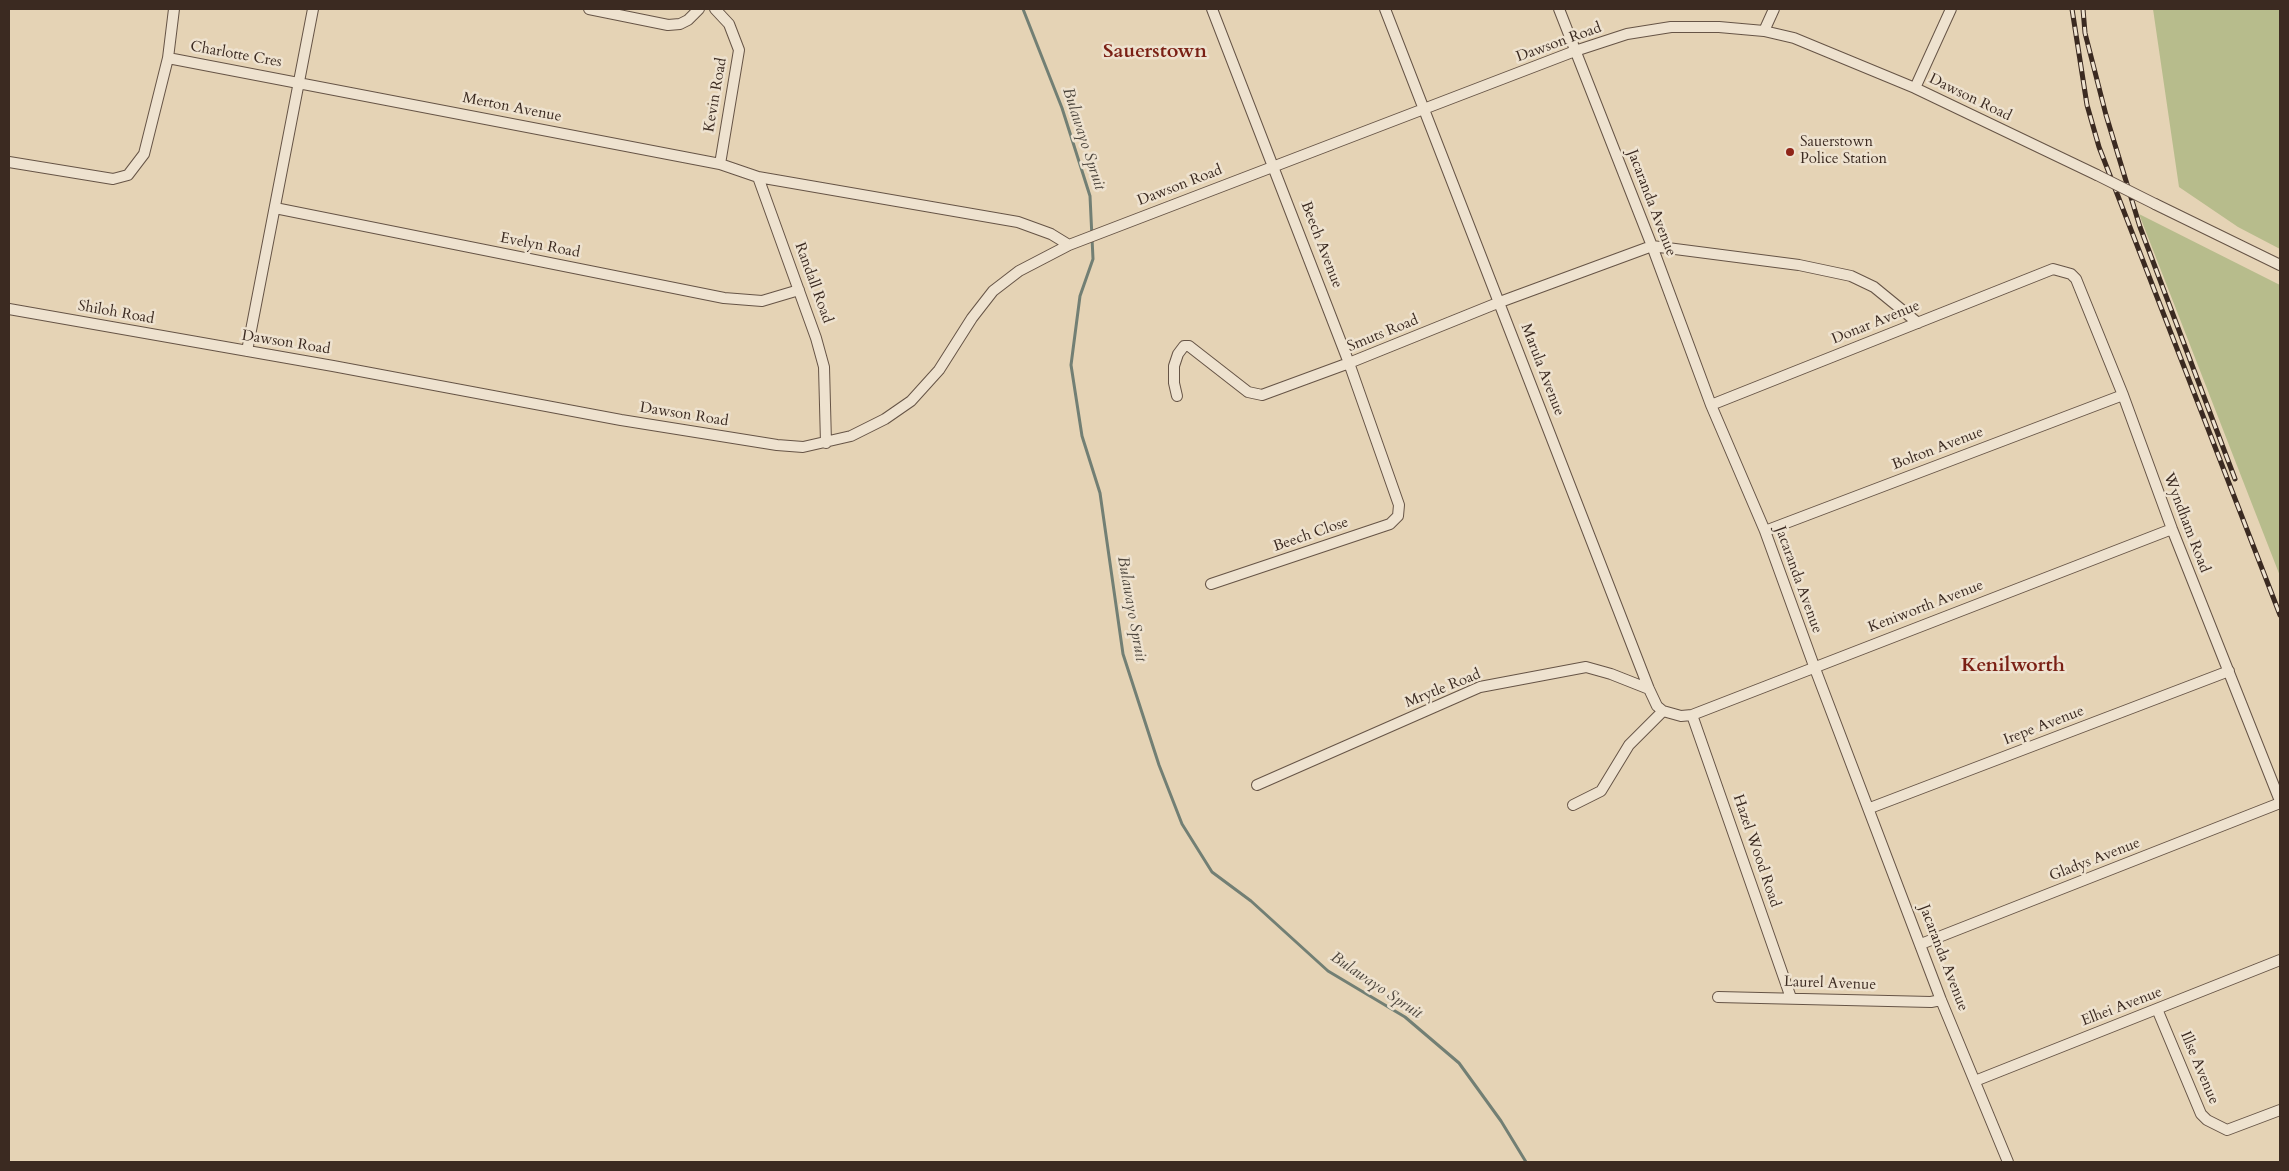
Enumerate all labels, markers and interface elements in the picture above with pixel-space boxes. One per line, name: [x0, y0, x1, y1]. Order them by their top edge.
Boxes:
street label: Dawson Road: [1514, 19, 1604, 67]
street label: Charlotte Cres: [189, 38, 283, 72]
district label: Sauerstown: [1103, 40, 1207, 64]
street label: Kevin Road: [701, 56, 731, 134]
street label: Dawson Road: [1926, 70, 2014, 126]
water label: Bulawayo Spruit: [1057, 85, 1109, 193]
street label: Merton Avenue: [461, 90, 563, 126]
place label: Sauerstown Police Station: [1800, 134, 1887, 169]
marker: Sauerstown Police Station: [1784, 146, 1796, 158]
street label: Jacaranda Avenue: [1622, 147, 1680, 259]
street label: Dawson Road: [1135, 162, 1225, 210]
street label: Beech Avenue: [1296, 199, 1346, 291]
street label: Evelyn Road: [499, 229, 581, 263]
street label: Randall Road: [790, 240, 836, 326]
street label: Shiloh Road: [76, 297, 156, 329]
street label: Donar Avenue: [1829, 297, 1923, 349]
street label: Smuts Road: [1345, 312, 1421, 356]
street label: Marula Avenue: [1516, 321, 1568, 419]
street label: Dawson Road: [240, 327, 332, 359]
street label: Dawson Road: [638, 399, 730, 431]
street label: Bolton Avenue: [1890, 423, 1986, 475]
street label: Wyndham Road: [2159, 471, 2213, 575]
street label: Beech Close: [1271, 514, 1351, 556]
street label: Jacaranda Avenue: [1770, 524, 1826, 636]
water label: Bulawayo Spruit: [1112, 555, 1150, 663]
street label: Keniworth Avenue: [1866, 577, 1986, 637]
district label: Kenilworth: [1961, 654, 2065, 678]
street label: Mrytle Road: [1403, 666, 1483, 712]
street label: Irepe Avenue: [2001, 702, 2087, 750]
street label: Hazel Wood Road: [1728, 792, 1784, 910]
street label: Gladys Avenue: [2047, 834, 2143, 886]
street label: Jacaranda Avenue: [1914, 902, 1972, 1014]
water label: Bulawayo Spruit: [1326, 948, 1426, 1024]
street label: Laurel Avenue: [1783, 973, 1877, 995]
street label: Elhei Avenue: [2079, 983, 2165, 1031]
street label: Illse Avenue: [2176, 1029, 2222, 1107]

